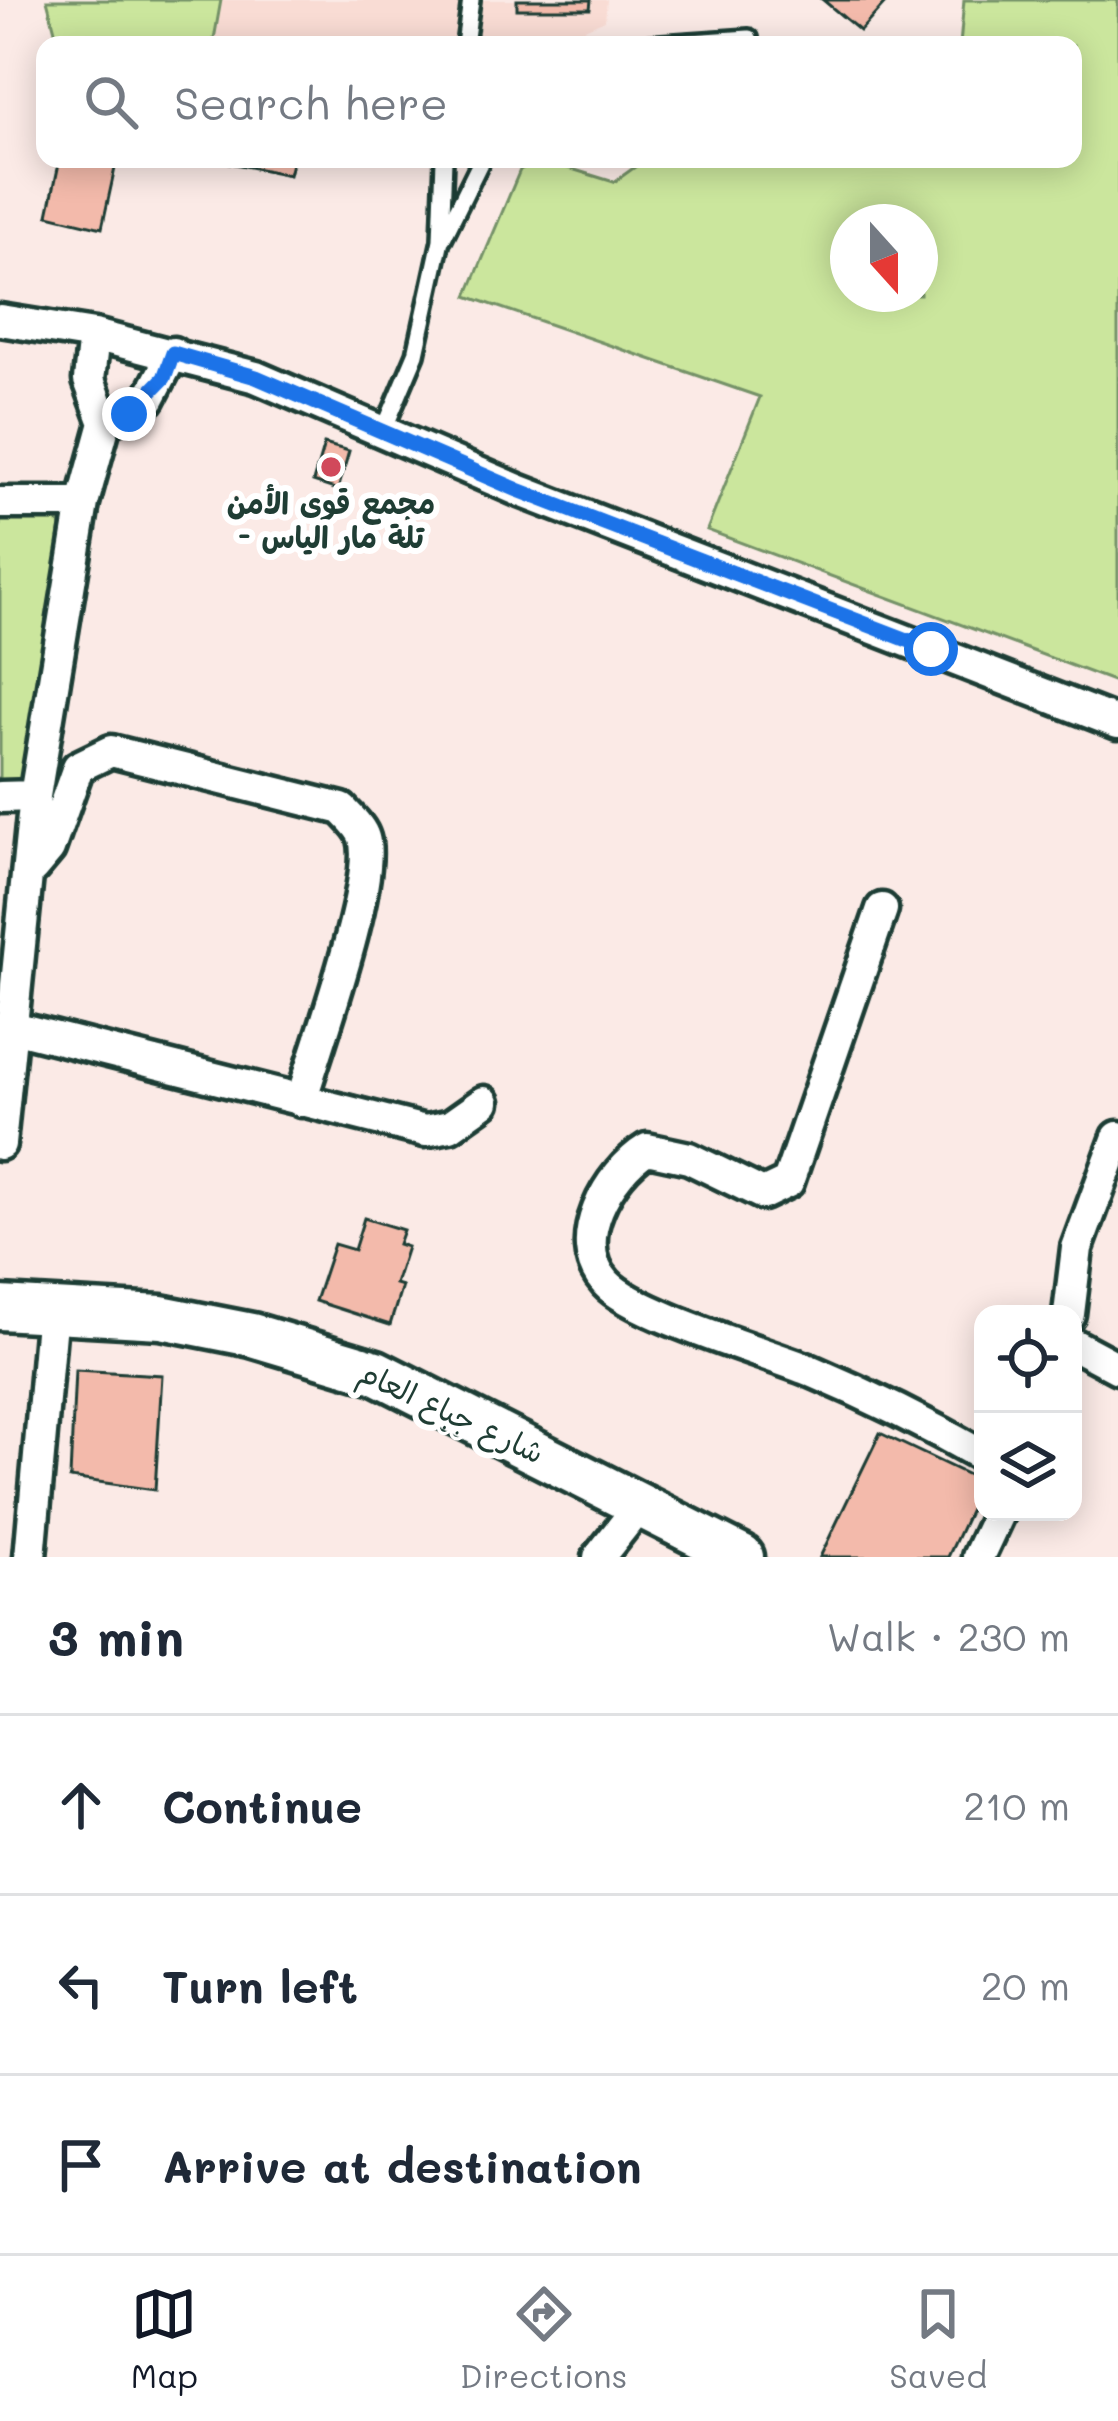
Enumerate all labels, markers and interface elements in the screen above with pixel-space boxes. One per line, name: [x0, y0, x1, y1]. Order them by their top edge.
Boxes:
search box: [36, 36, 1082, 168]
icon: search: [78, 69, 144, 135]
text: Search here: [174, 73, 448, 131]
north arrow: [830, 204, 938, 312]
route end: [102, 387, 156, 441]
marker: مجمع قوى الأمن - تلة مار الياس: [318, 454, 344, 480]
place label: مجمع قوى الأمن - تلة مار الياس: [227, 482, 435, 556]
route start: [904, 622, 958, 676]
map controls: [974, 1305, 1082, 1521]
button: locate: [974, 1305, 1082, 1413]
street label: شارع جباع العام: [351, 1351, 551, 1476]
button: layers: [974, 1413, 1082, 1521]
text: 3 min: [48, 1602, 184, 1669]
text: Walk · 230 m: [827, 1610, 1070, 1661]
icon: ahead: [48, 1772, 114, 1838]
text: Continue: [162, 1776, 362, 1834]
text: 210 m: [963, 1779, 1070, 1830]
icon: left: [48, 1952, 114, 2018]
text: Turn left: [162, 1956, 358, 2014]
text: 20 m: [981, 1959, 1070, 2010]
icon: arrive: [48, 2132, 114, 2198]
text: Arrive at destination: [162, 2136, 642, 2194]
tab: Map: [131, 2281, 198, 2396]
tab: Directions: [460, 2281, 627, 2396]
tab: Saved: [889, 2281, 987, 2396]

